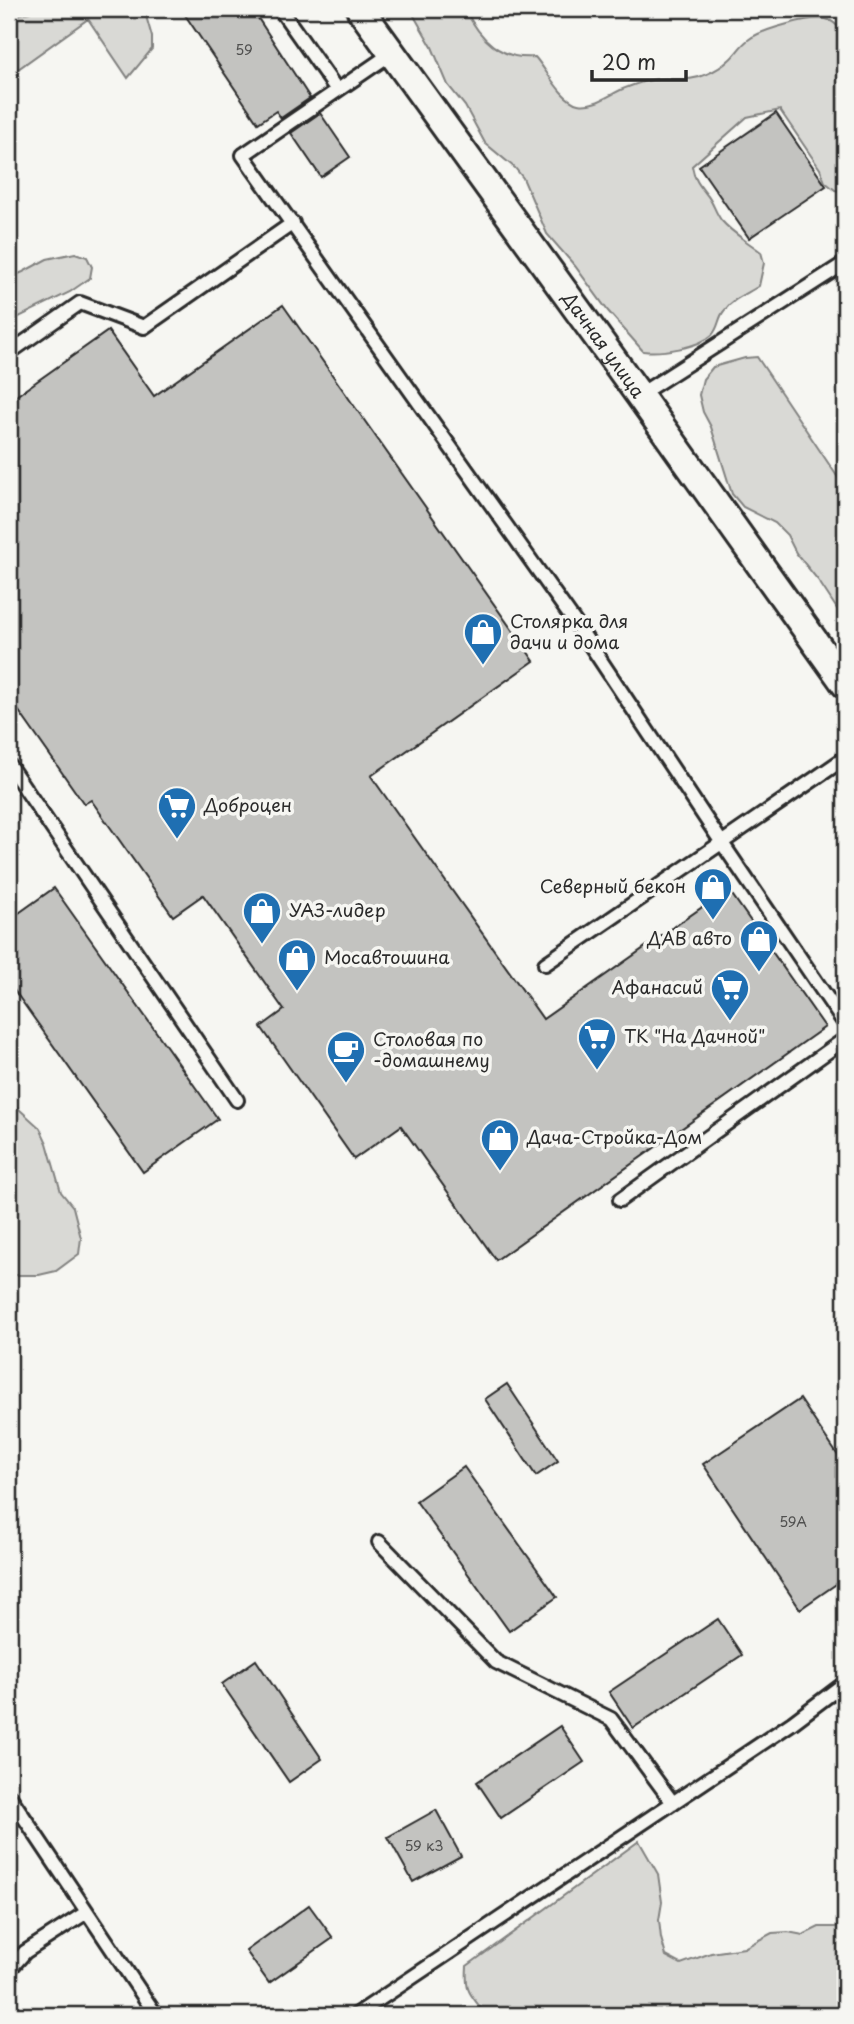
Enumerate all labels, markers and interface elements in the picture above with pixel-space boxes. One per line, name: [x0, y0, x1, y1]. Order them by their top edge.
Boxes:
scale bar: [592, 38, 686, 82]
house number: 59: [235, 39, 253, 60]
text: 20 m: [602, 45, 656, 77]
street label: Дачная улица: [556, 285, 652, 404]
place label: Столярка для дачи и дома: [510, 607, 628, 655]
shop icon: Столярка для дачи и дома: [462, 611, 504, 666]
supermarket icon: Доброцен: [156, 785, 198, 840]
place label: Доброцен: [203, 791, 292, 818]
shop icon: Северный бекон: [692, 866, 734, 921]
place label: Северный бекон: [540, 872, 686, 899]
shop icon: УАЗ-лидер: [241, 890, 283, 945]
place label: УАЗ-лидер: [289, 896, 385, 923]
shop icon: ДАВ авто: [738, 918, 780, 973]
place label: ДАВ авто: [646, 924, 732, 951]
shop icon: Мосавтошина: [276, 937, 318, 992]
place label: Мосавтошина: [324, 943, 450, 970]
supermarket icon: Афанасий: [709, 967, 751, 1022]
place label: Афанасий: [611, 973, 703, 1000]
supermarket icon: ТК "На Дачной": [576, 1016, 618, 1071]
place label: ТК "На Дачной": [624, 1022, 765, 1049]
place label: Столовая по -домашнему: [373, 1025, 490, 1073]
cafe icon: Столовая по -домашнему: [325, 1029, 367, 1084]
shop icon: Дача-Стройка-Дом: [479, 1117, 521, 1172]
place label: Дача-Стройка-Дом: [526, 1123, 702, 1150]
house number: 59А: [779, 1511, 807, 1532]
house number: 59 к3: [404, 1835, 444, 1856]

